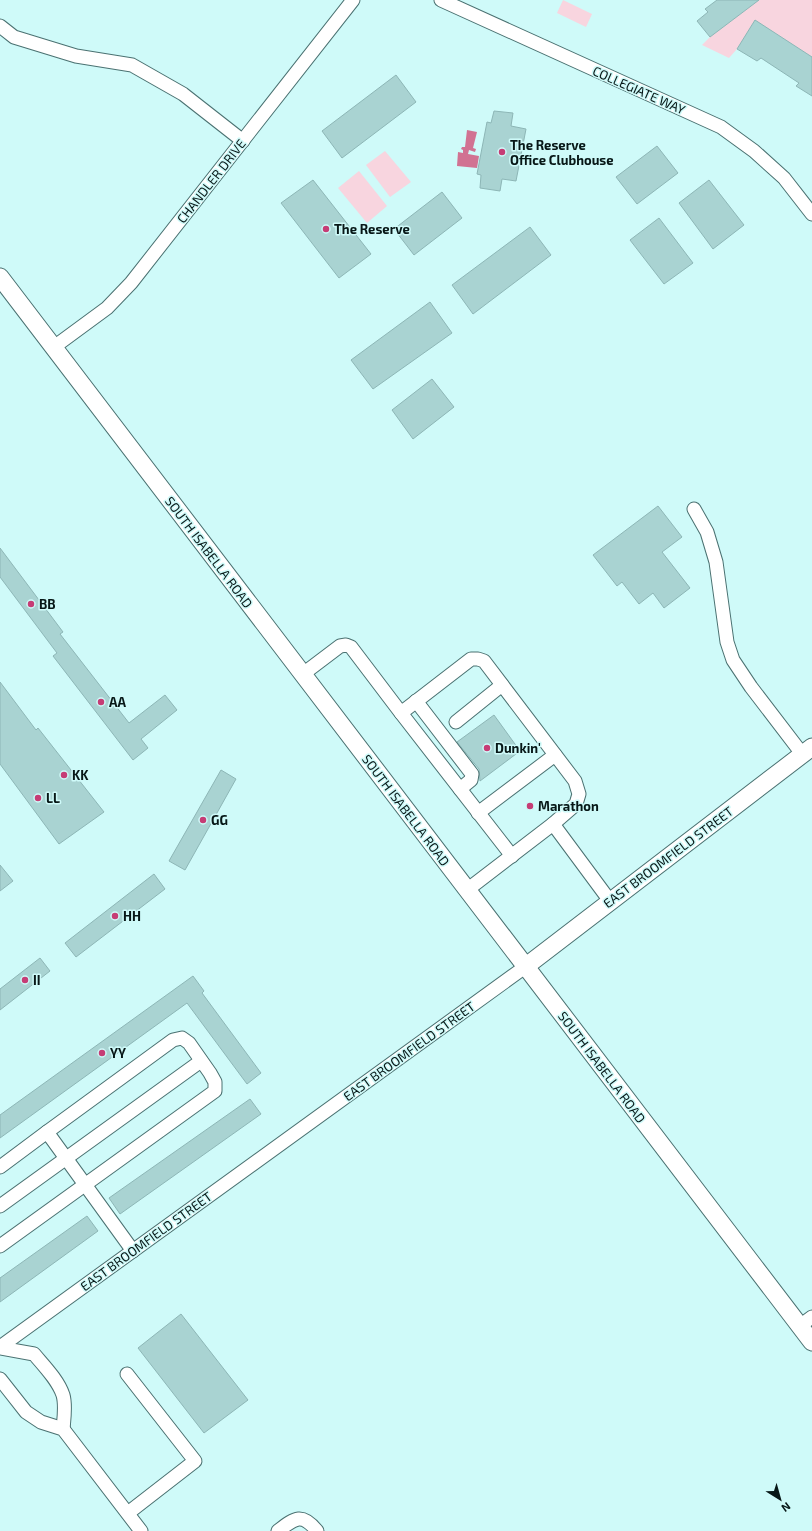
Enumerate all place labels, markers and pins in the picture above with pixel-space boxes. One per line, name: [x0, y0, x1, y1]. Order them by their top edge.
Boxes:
place label: The Reserve Office Clubhouse: [510, 137, 614, 168]
marker: The Reserve Office Clubhouse: [497, 147, 507, 157]
place label: The Reserve: [334, 221, 410, 237]
marker: The Reserve: [321, 224, 331, 234]
place label: BB: [39, 596, 56, 612]
marker: BB: [26, 599, 36, 609]
place label: AA: [109, 694, 126, 710]
marker: AA: [96, 697, 106, 707]
place label: Dunkin': [495, 740, 541, 756]
marker: Dunkin': [482, 743, 492, 753]
place label: KK: [72, 767, 89, 783]
marker: KK: [59, 770, 69, 780]
place label: LL: [46, 790, 60, 806]
marker: LL: [33, 793, 43, 803]
place label: Marathon: [538, 798, 599, 814]
marker: Marathon: [525, 801, 535, 811]
place label: GG: [211, 812, 228, 828]
marker: GG: [198, 815, 208, 825]
place label: HH: [123, 908, 141, 924]
marker: HH: [110, 911, 120, 921]
place label: II: [33, 972, 41, 988]
marker: II: [20, 975, 30, 985]
place label: YY: [110, 1045, 126, 1061]
marker: YY: [97, 1048, 107, 1058]

